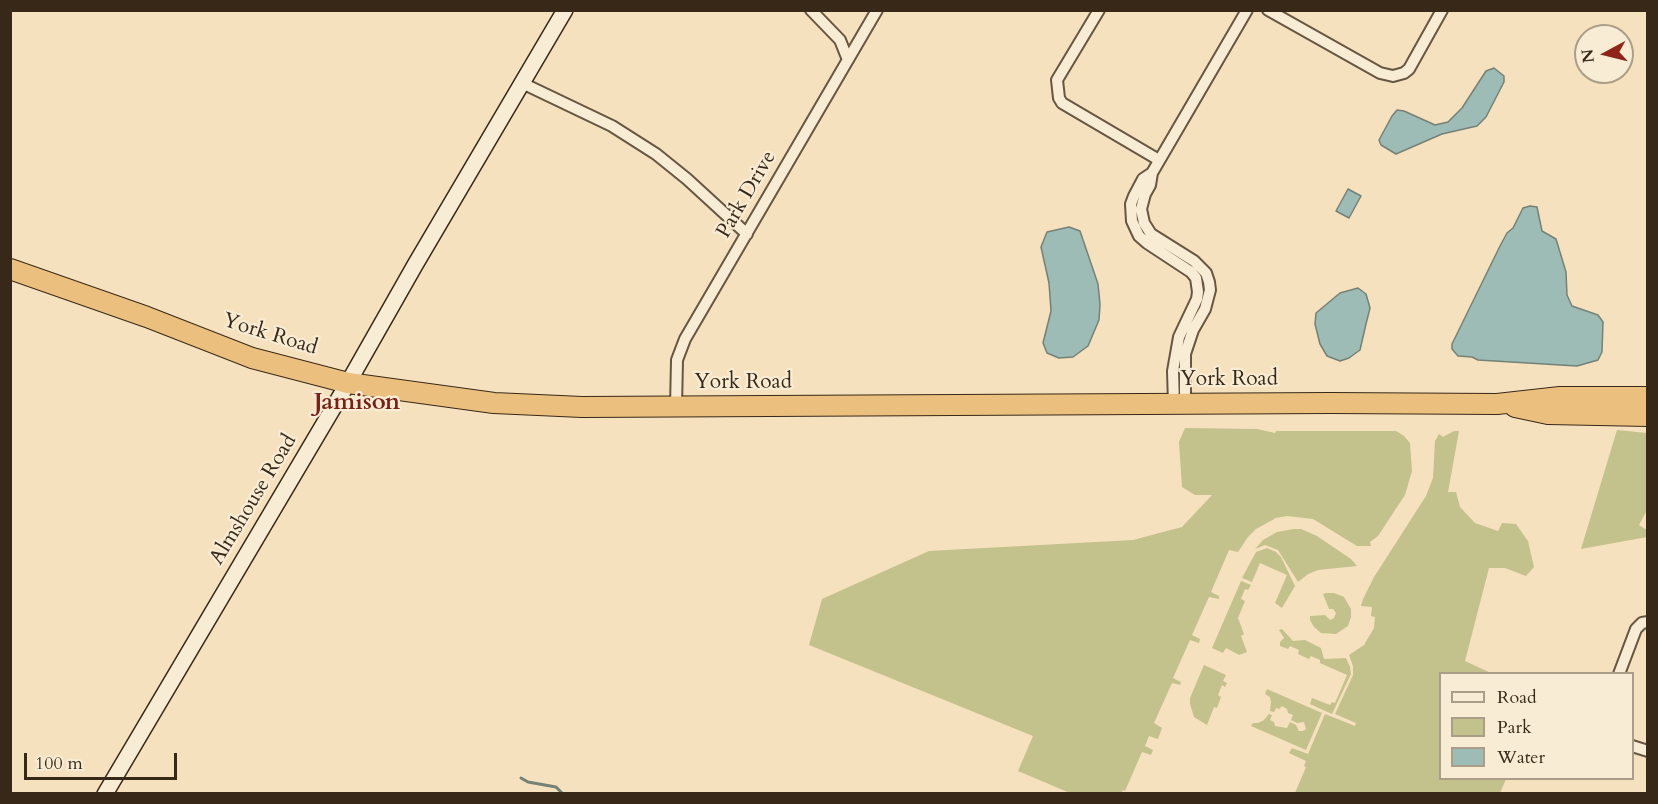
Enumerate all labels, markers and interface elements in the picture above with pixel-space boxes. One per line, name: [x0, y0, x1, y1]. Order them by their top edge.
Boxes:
north arrow: [1574, 24, 1634, 84]
text: N: [1576, 48, 1600, 64]
street label: Park Drive: [712, 147, 782, 243]
street label: York Road: [220, 309, 320, 361]
street label: York Road: [1180, 367, 1278, 393]
street label: York Road: [694, 370, 792, 396]
district label: Jamison: [314, 389, 400, 417]
street label: Almshouse Road: [205, 430, 303, 570]
legend: [1439, 672, 1634, 780]
text: Road: [1497, 685, 1537, 710]
text: Park: [1497, 715, 1532, 740]
scale bar: [27, 741, 180, 779]
text: Water: [1497, 745, 1545, 770]
text: 100 m: [35, 751, 83, 776]

